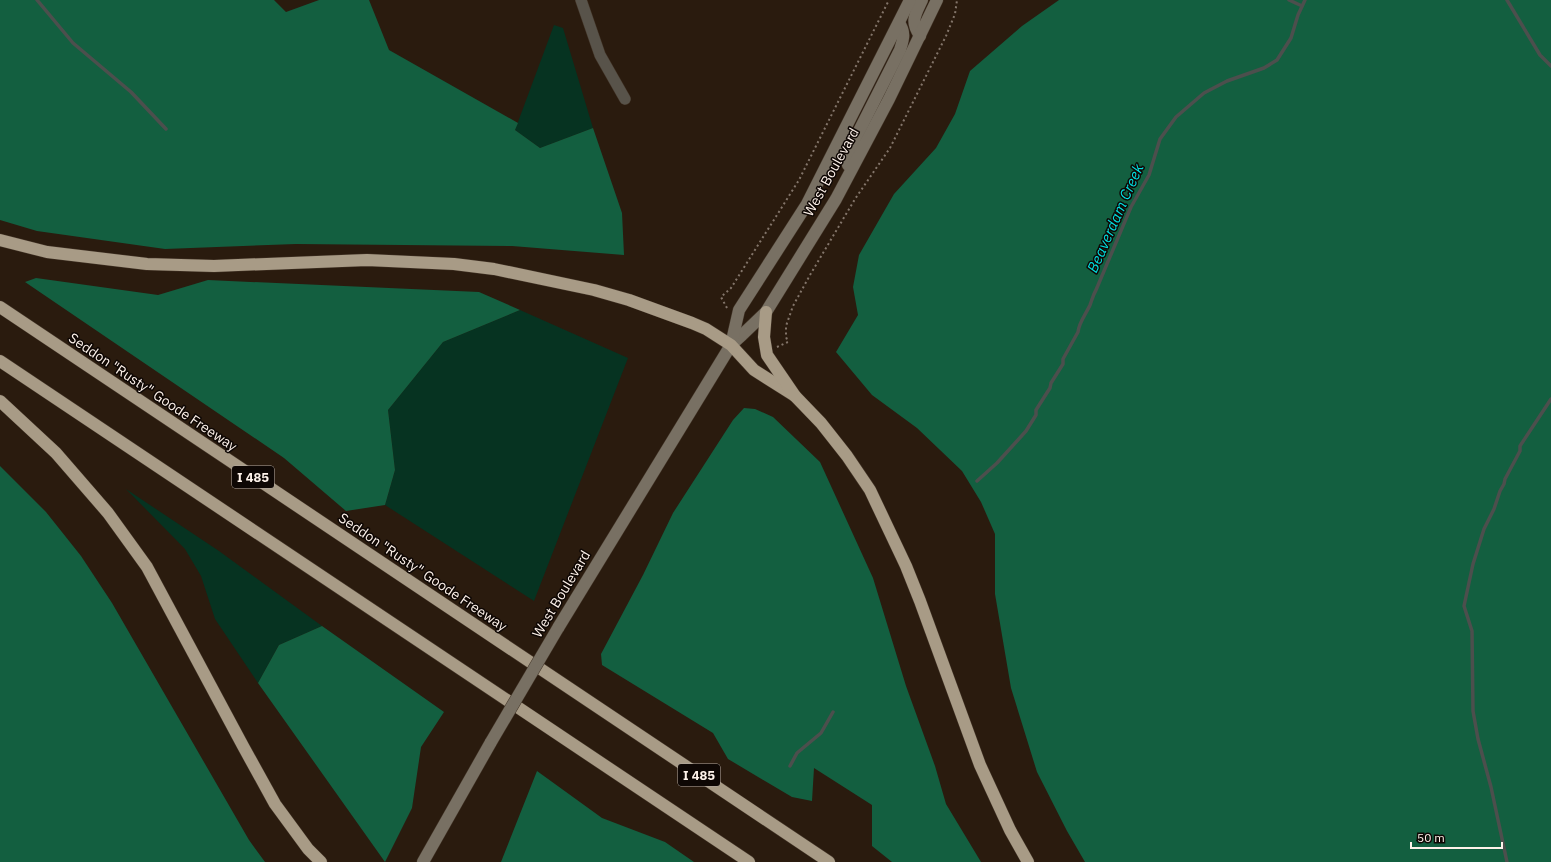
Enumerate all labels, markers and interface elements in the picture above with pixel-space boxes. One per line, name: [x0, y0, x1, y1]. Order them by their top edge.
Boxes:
street label: West Boulevard: [799, 125, 863, 219]
water label: Beaverdam Creek: [1083, 161, 1148, 275]
street label: Seddon "Rusty" Goode Freeway: [65, 329, 241, 455]
road number: I 485: [232, 466, 274, 488]
street label: Seddon "Rusty" Goode Freeway: [335, 509, 511, 635]
street label: West Boulevard: [528, 547, 594, 641]
road number: I 485: [678, 764, 720, 786]
scale bar: [1411, 824, 1502, 850]
text: 50 m: [1417, 830, 1445, 845]

